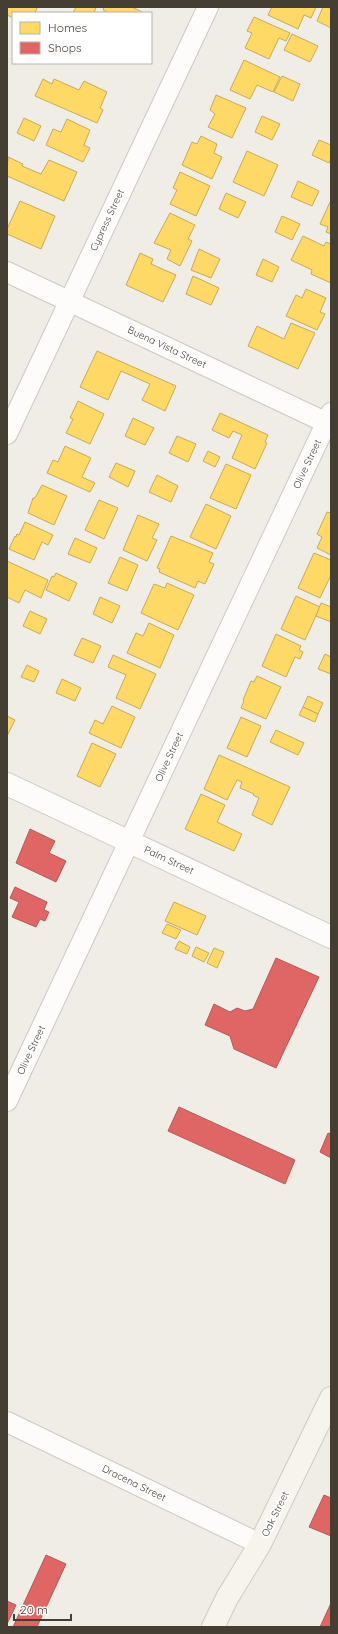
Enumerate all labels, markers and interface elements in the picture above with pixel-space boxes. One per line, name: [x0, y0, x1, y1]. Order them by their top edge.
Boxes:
legend: [12, 12, 152, 64]
text: Homes: [48, 20, 88, 35]
text: Shops: [48, 40, 82, 55]
street label: Cypress Street: [87, 186, 127, 253]
street label: Buena Vista Street: [126, 323, 209, 371]
street label: Olive Street: [290, 437, 324, 491]
street label: Olive Street: [152, 730, 186, 784]
street label: Palm Street: [142, 843, 197, 877]
street label: Olive Street: [14, 1023, 48, 1077]
street label: Dracena Street: [100, 1462, 169, 1504]
street label: Oak Street: [258, 1489, 292, 1539]
scale bar: [14, 1596, 71, 1622]
text: 20 m: [20, 1602, 48, 1617]

